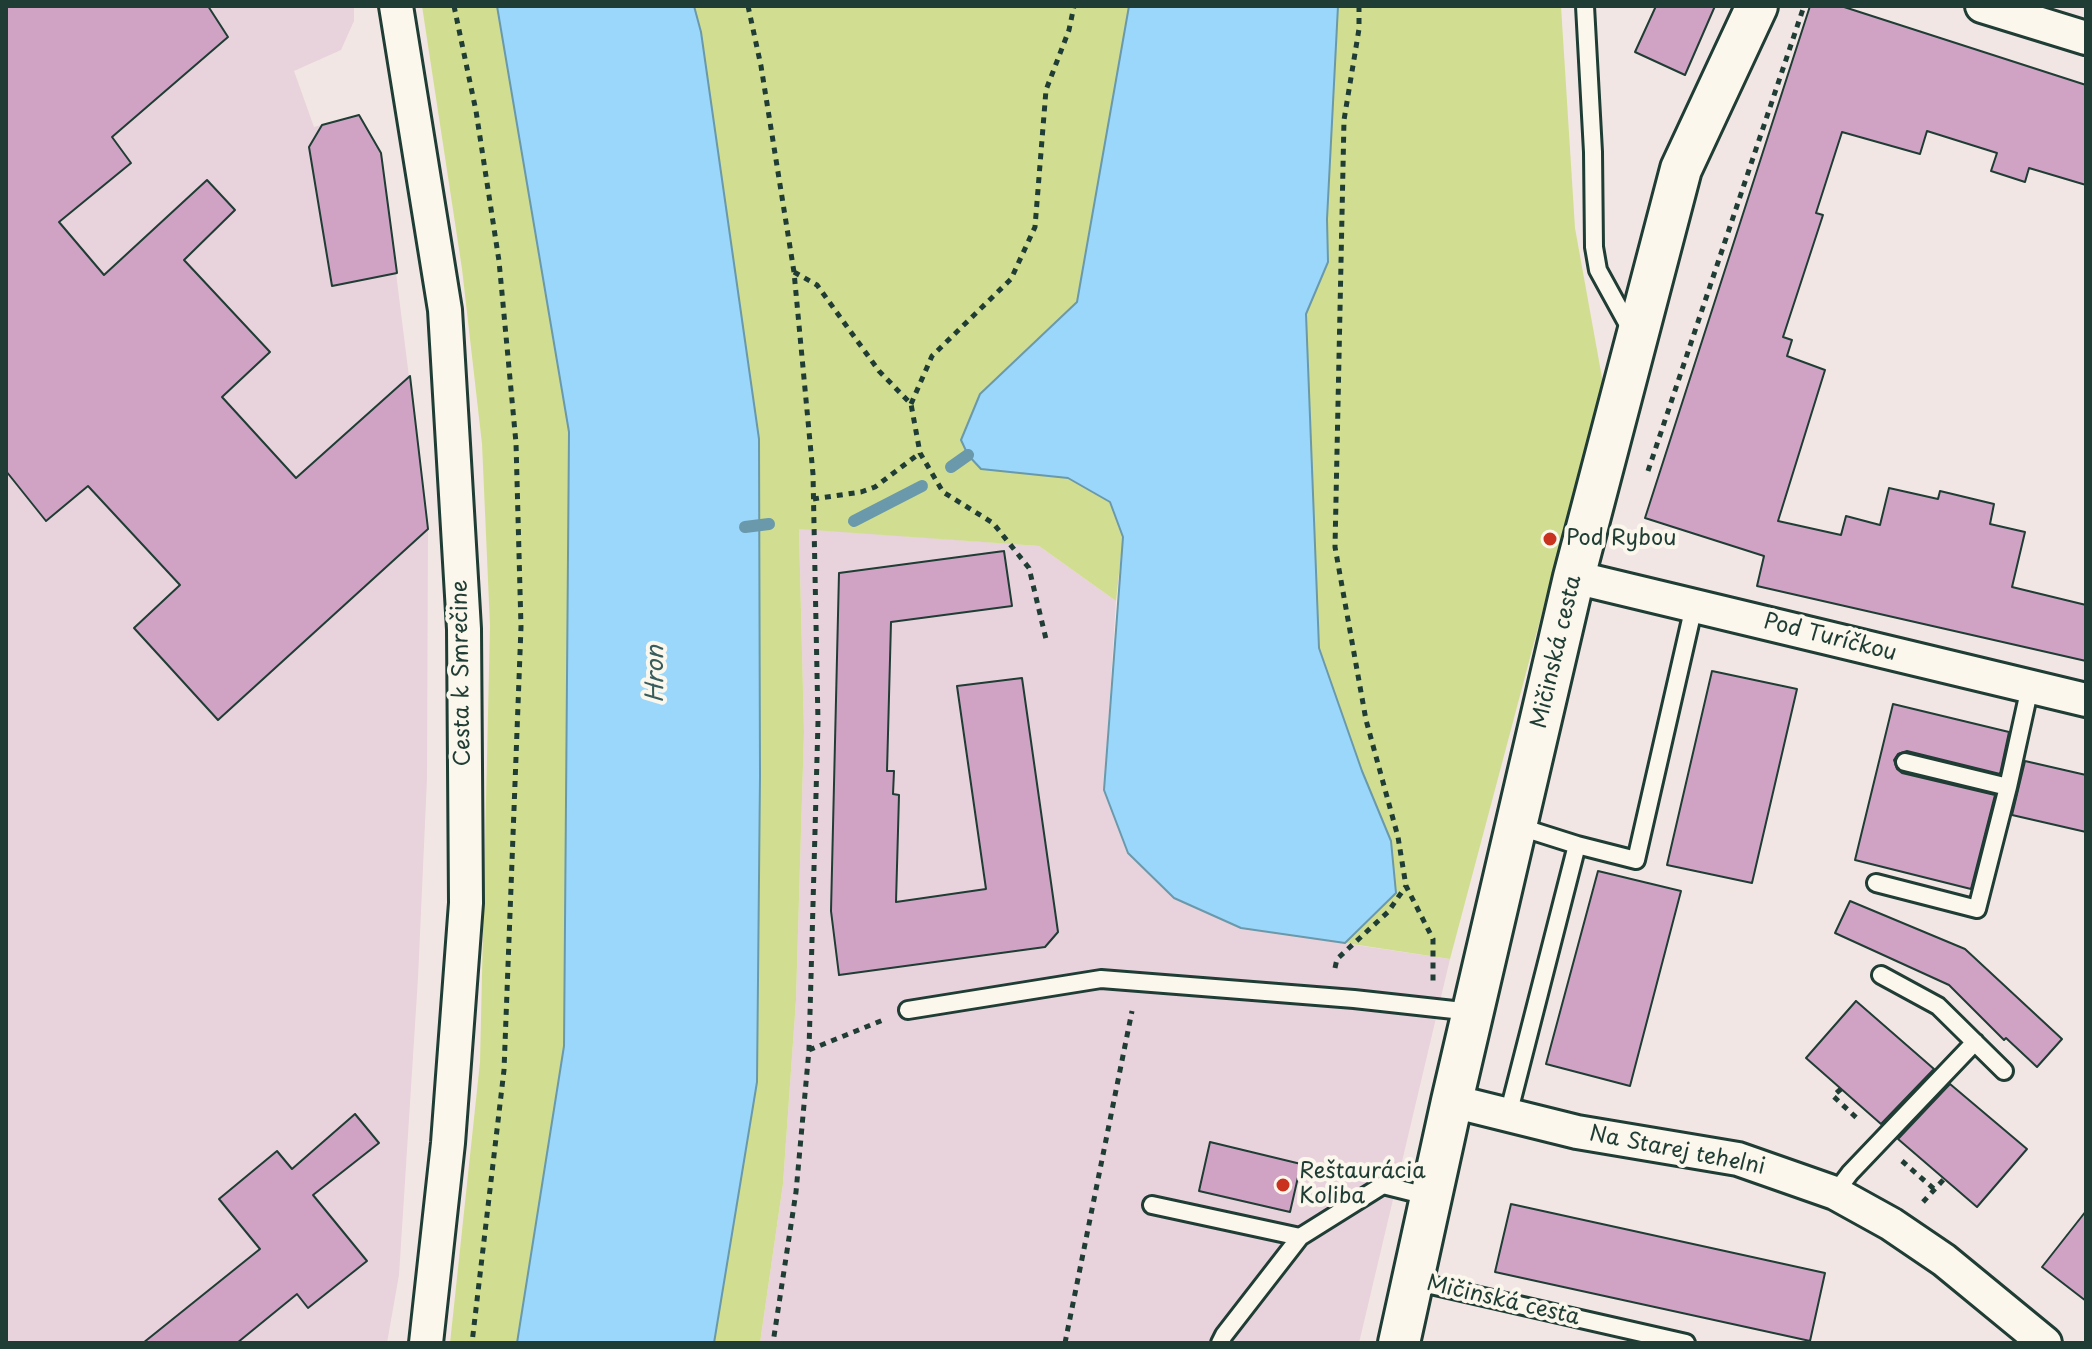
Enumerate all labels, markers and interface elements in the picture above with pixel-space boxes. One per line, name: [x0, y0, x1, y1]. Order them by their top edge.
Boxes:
place label: Pod Rybou: [1566, 526, 1676, 552]
marker: Pod Rybou: [1541, 530, 1559, 548]
street label: Mičinská cesta: [1527, 573, 1587, 731]
street label: Cesta k Smrečine: [447, 580, 477, 766]
street label: Pod Turíčkou: [1761, 609, 1899, 667]
water label: Hron: [642, 645, 670, 703]
street label: Na Starej tehelni: [1587, 1121, 1767, 1181]
place label: Reštaurácia Koliba: [1299, 1159, 1426, 1210]
marker: Reštaurácia Koliba: [1274, 1176, 1292, 1194]
street label: Mičinská cesta: [1424, 1271, 1582, 1331]

